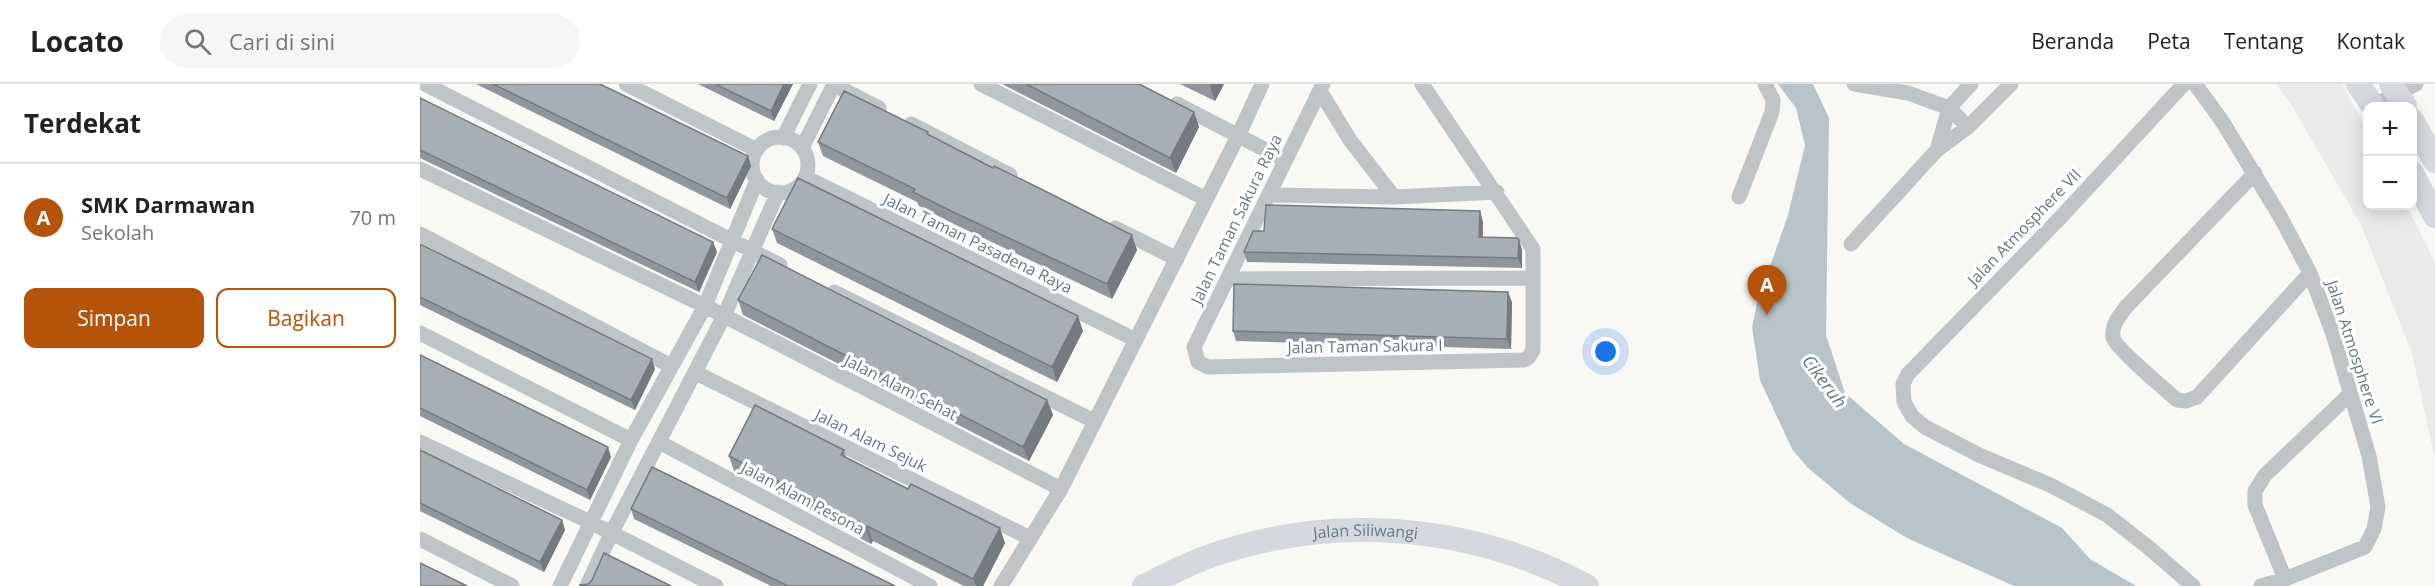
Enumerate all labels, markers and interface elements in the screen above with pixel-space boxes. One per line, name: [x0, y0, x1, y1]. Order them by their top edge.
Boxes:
search box: [160, 14, 580, 68]
text: Locato: [30, 22, 124, 60]
icon: search: [181, 25, 214, 58]
text: Cari di sini: [229, 26, 335, 56]
text: Beranda: [2031, 27, 2114, 55]
text: Peta: [2147, 27, 2191, 55]
text: Tentang: [2224, 27, 2303, 55]
text: Kontak: [2336, 27, 2405, 55]
map controls: [2363, 102, 2417, 210]
button: +: [2363, 102, 2417, 156]
text: Terdekat: [24, 105, 141, 141]
street label: Jalan Taman Sakura Raya: [1184, 130, 1287, 309]
button: −: [2363, 156, 2417, 210]
street label: Jalan Atmosphere VII: [1961, 164, 2086, 292]
street label: Jalan Taman Pasadena Raya: [878, 187, 1076, 298]
text: SMK Darmawan: [81, 189, 255, 219]
text: A: [37, 204, 50, 231]
text: 70 m: [349, 204, 396, 231]
text: Sekolah: [81, 219, 154, 246]
pin: A: [1748, 266, 1786, 315]
street label: Jalan Atmosphere VI: [2321, 275, 2389, 427]
button: Simpan: [24, 288, 204, 348]
button: Bagikan: [216, 288, 396, 348]
street label: Jalan Taman Sakura I: [1285, 334, 1443, 358]
your location: [1591, 337, 1620, 366]
street label: Jalan Alam Sehat: [839, 348, 962, 425]
water label: Cikeruh: [1797, 350, 1853, 412]
street label: Jalan Alam Sejuk: [809, 402, 931, 477]
street label: Jalan Alam Pesona: [736, 455, 869, 540]
street label: Jalan Siliwangi: [1310, 519, 1419, 544]

